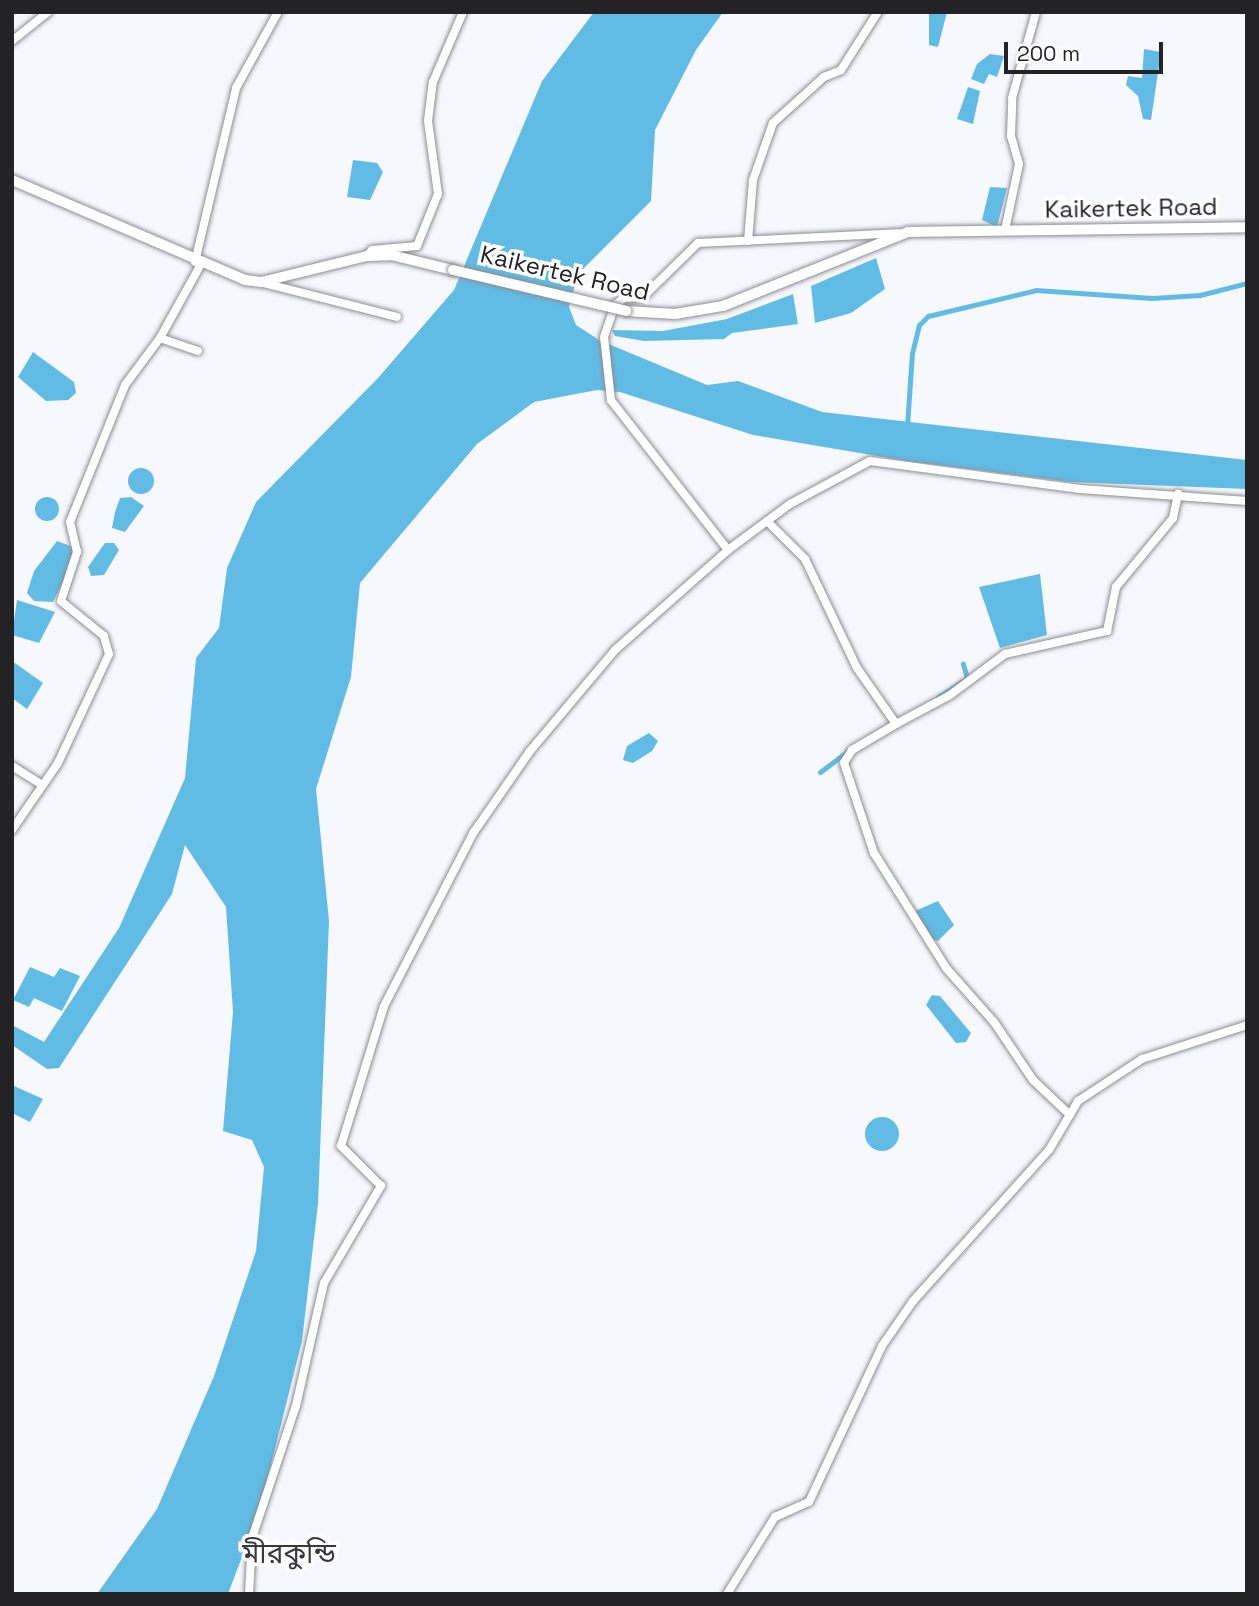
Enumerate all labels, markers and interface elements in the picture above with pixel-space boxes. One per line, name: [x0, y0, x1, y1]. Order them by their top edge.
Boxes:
scale bar: [1007, 28, 1166, 72]
text: 200 m: [1017, 40, 1080, 67]
street label: Kaikertek Road: [1044, 192, 1218, 224]
street label: Kaikertek Road: [478, 240, 652, 306]
district label: মীরকুন্ডি: [242, 1536, 336, 1570]

